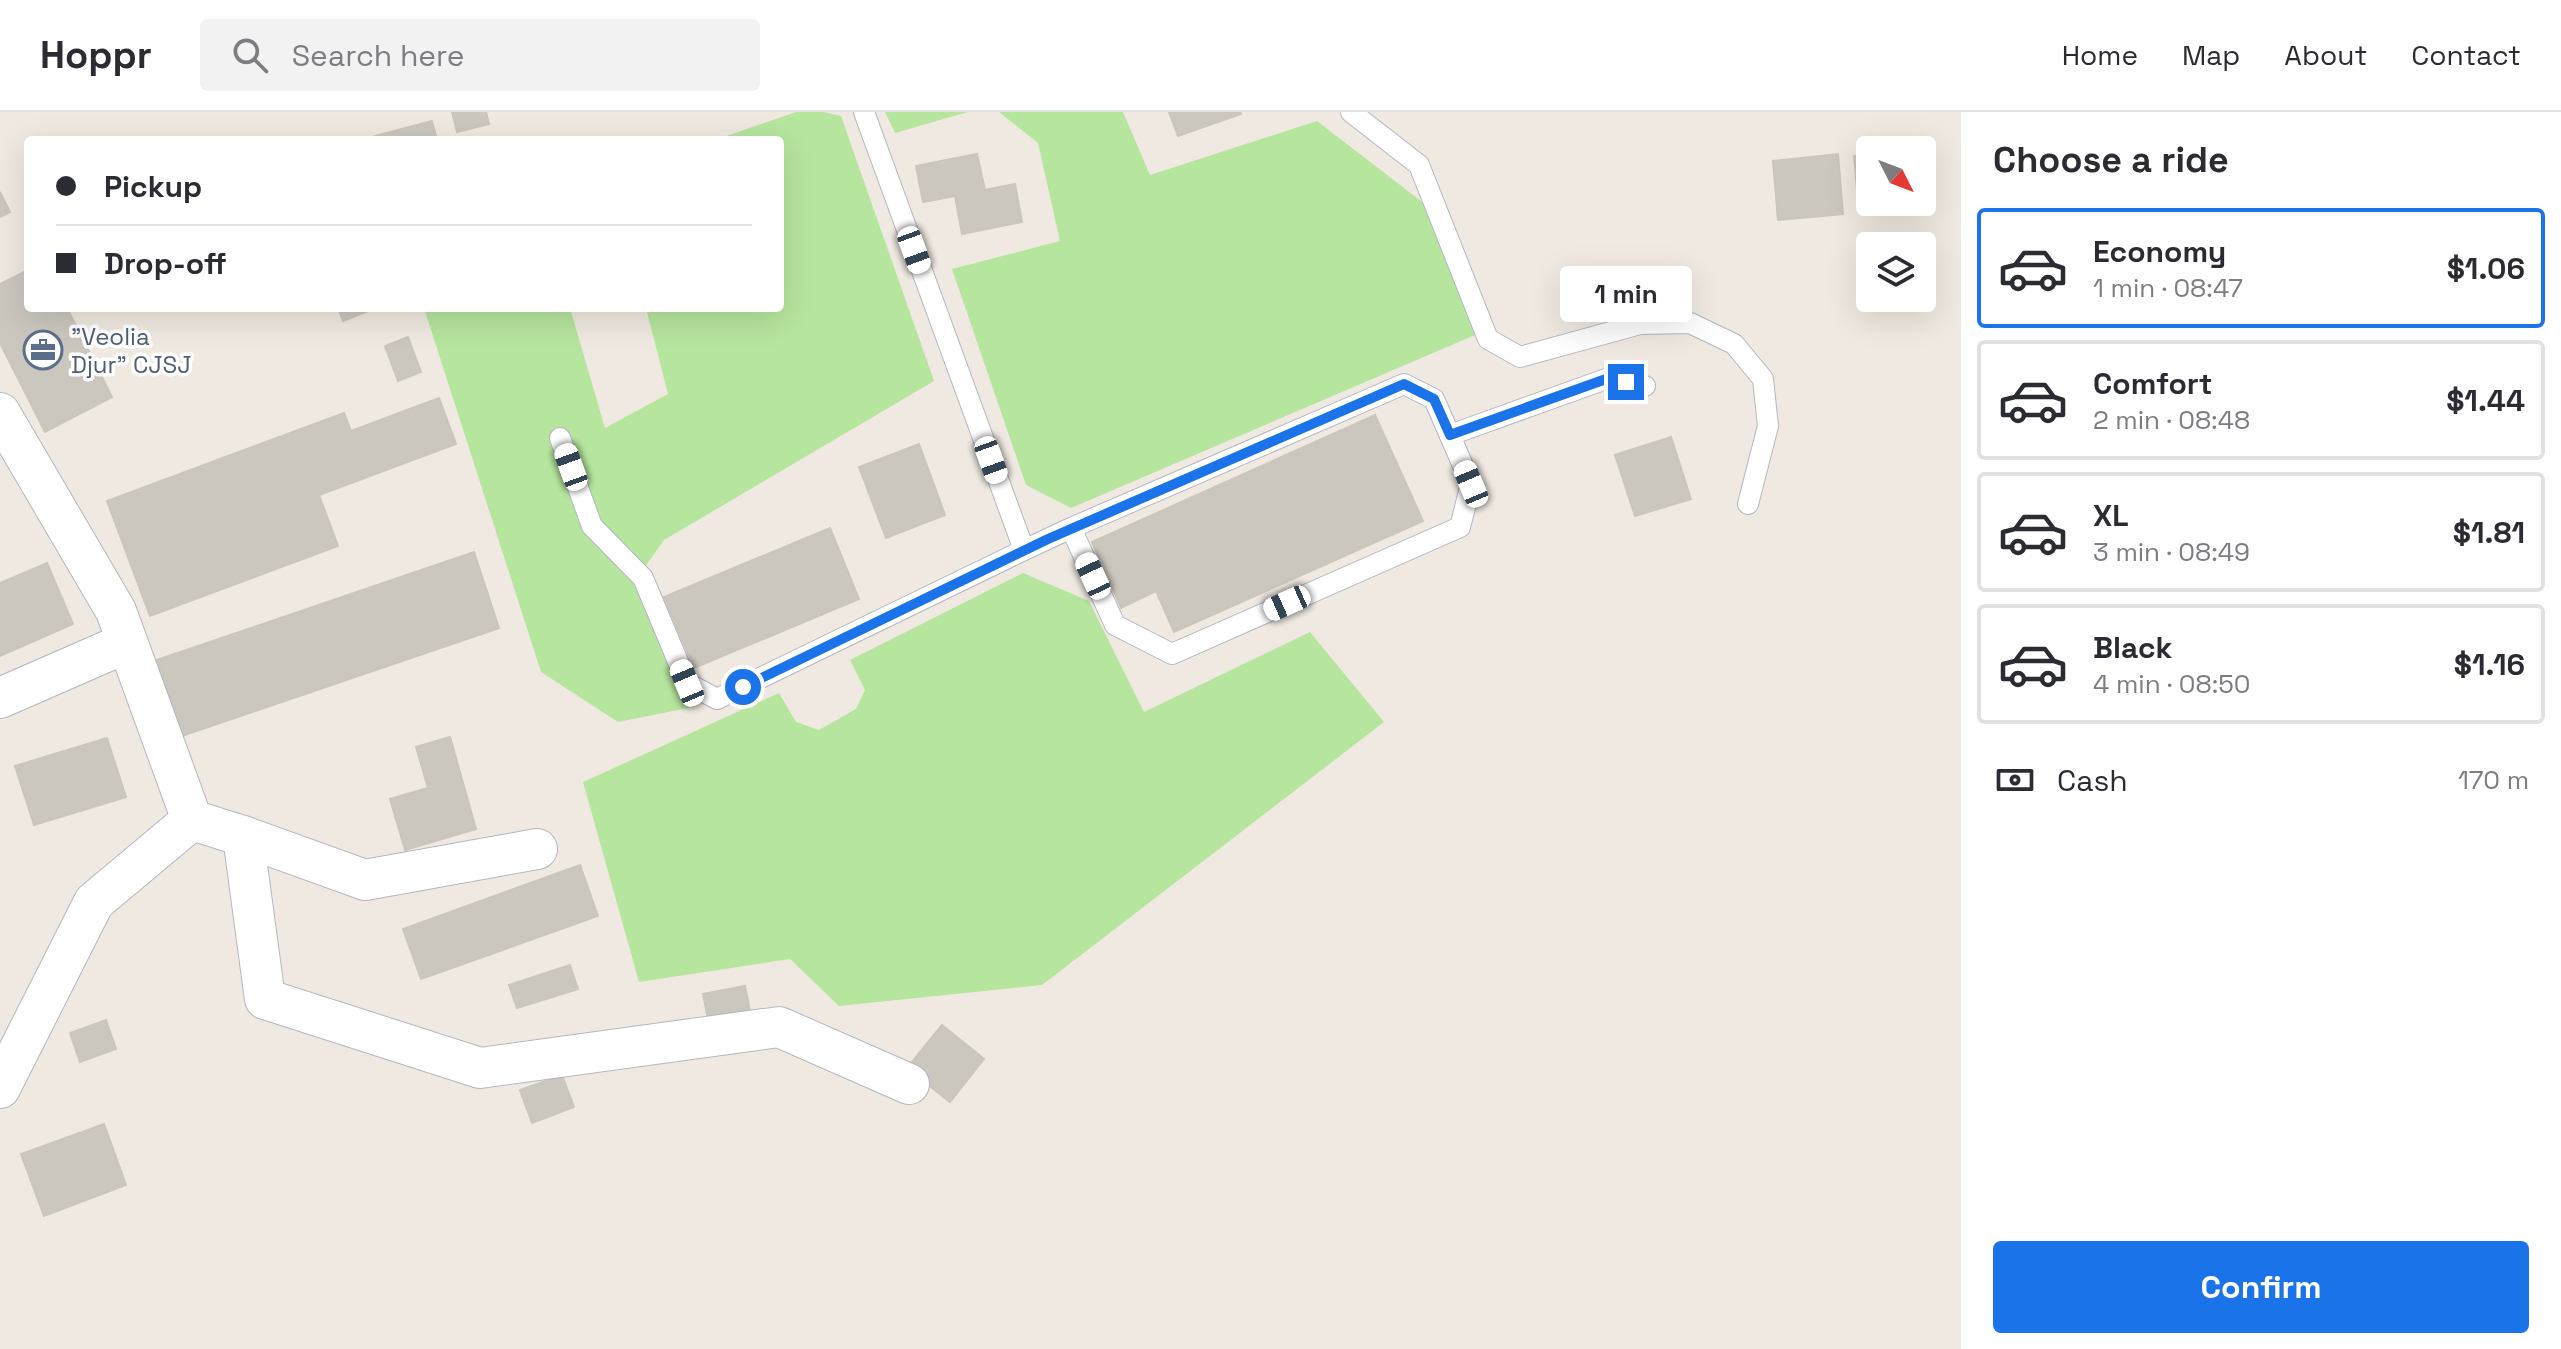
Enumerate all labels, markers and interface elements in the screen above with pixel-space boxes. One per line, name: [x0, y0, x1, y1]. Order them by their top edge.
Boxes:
search box: [200, 19, 760, 91]
text: Hoppr: [40, 31, 152, 79]
icon: search: [228, 33, 272, 77]
text: Search here: [292, 36, 465, 75]
text: Home: [2062, 37, 2138, 73]
text: Map: [2182, 37, 2240, 73]
text: About: [2284, 37, 2367, 73]
text: Contact: [2411, 37, 2521, 73]
north arrow: [1856, 136, 1936, 216]
map controls: [1856, 136, 1936, 312]
text: Choose a ride: [1993, 137, 2229, 183]
text: Pickup: [104, 167, 202, 206]
car: [895, 223, 933, 277]
button: layers: [1856, 232, 1936, 312]
icon: car: [1997, 232, 2069, 304]
text: Economy: [2093, 232, 2226, 271]
text: Drop-off: [104, 244, 227, 283]
text: $1.06: [2447, 249, 2525, 288]
callout: 1 min: [1560, 266, 1692, 322]
text: 1 min · 08:47: [2093, 271, 2243, 305]
text: 1 min: [1594, 277, 1658, 311]
place label: "Veolia Djur" CJSJ: [71, 321, 192, 380]
office icon: "Veolia Djur" CJSJ: [22, 329, 64, 371]
route end: [1608, 364, 1644, 400]
icon: car: [1997, 364, 2069, 436]
text: Comfort: [2093, 364, 2212, 403]
text: $1.44: [2446, 381, 2525, 420]
text: 2 min · 08:48: [2093, 403, 2250, 437]
car: [972, 433, 1010, 487]
car: [552, 440, 590, 494]
car: [1451, 457, 1491, 511]
icon: car: [1997, 496, 2069, 568]
text: XL: [2093, 496, 2129, 535]
text: $1.81: [2453, 513, 2525, 552]
text: 3 min · 08:49: [2093, 535, 2250, 569]
car: [1072, 549, 1114, 603]
car: [1260, 582, 1314, 624]
icon: car: [1997, 628, 2069, 700]
text: Black: [2093, 628, 2172, 667]
text: $1.16: [2454, 645, 2525, 684]
car: [667, 656, 707, 710]
text: 4 min · 08:50: [2093, 667, 2251, 701]
route start: [725, 669, 761, 705]
icon: cash: [1993, 758, 2037, 802]
text: Cash: [2057, 761, 2128, 800]
text: 170 m: [2458, 763, 2529, 797]
button: Confirm: [1993, 1241, 2529, 1333]

